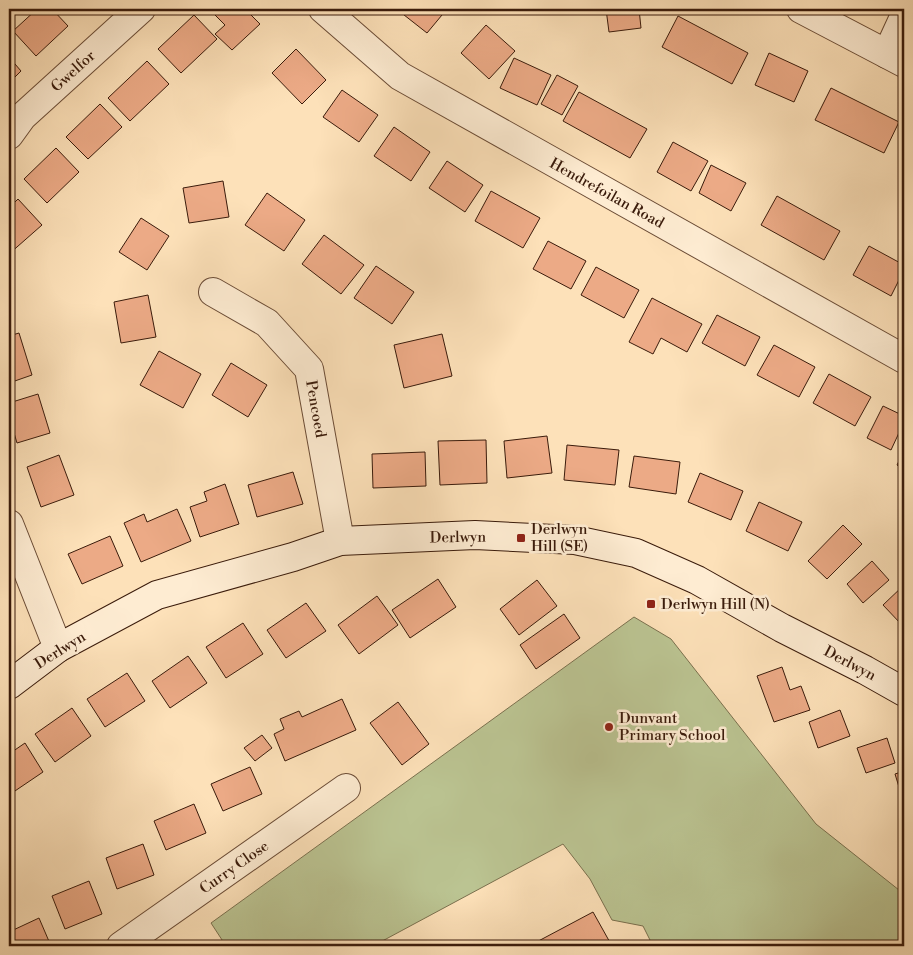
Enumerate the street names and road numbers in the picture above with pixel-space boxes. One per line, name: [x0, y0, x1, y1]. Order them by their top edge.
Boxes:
street label: Gwelfor: [47, 46, 100, 96]
street label: Hendrefoilan Road: [546, 154, 668, 233]
street label: Pencoed: [301, 379, 330, 440]
street label: Derlwyn: [430, 528, 486, 547]
street label: Derlwyn: [31, 627, 89, 673]
street label: Derlwyn: [820, 642, 879, 685]
street label: Curry Close: [196, 837, 273, 898]

